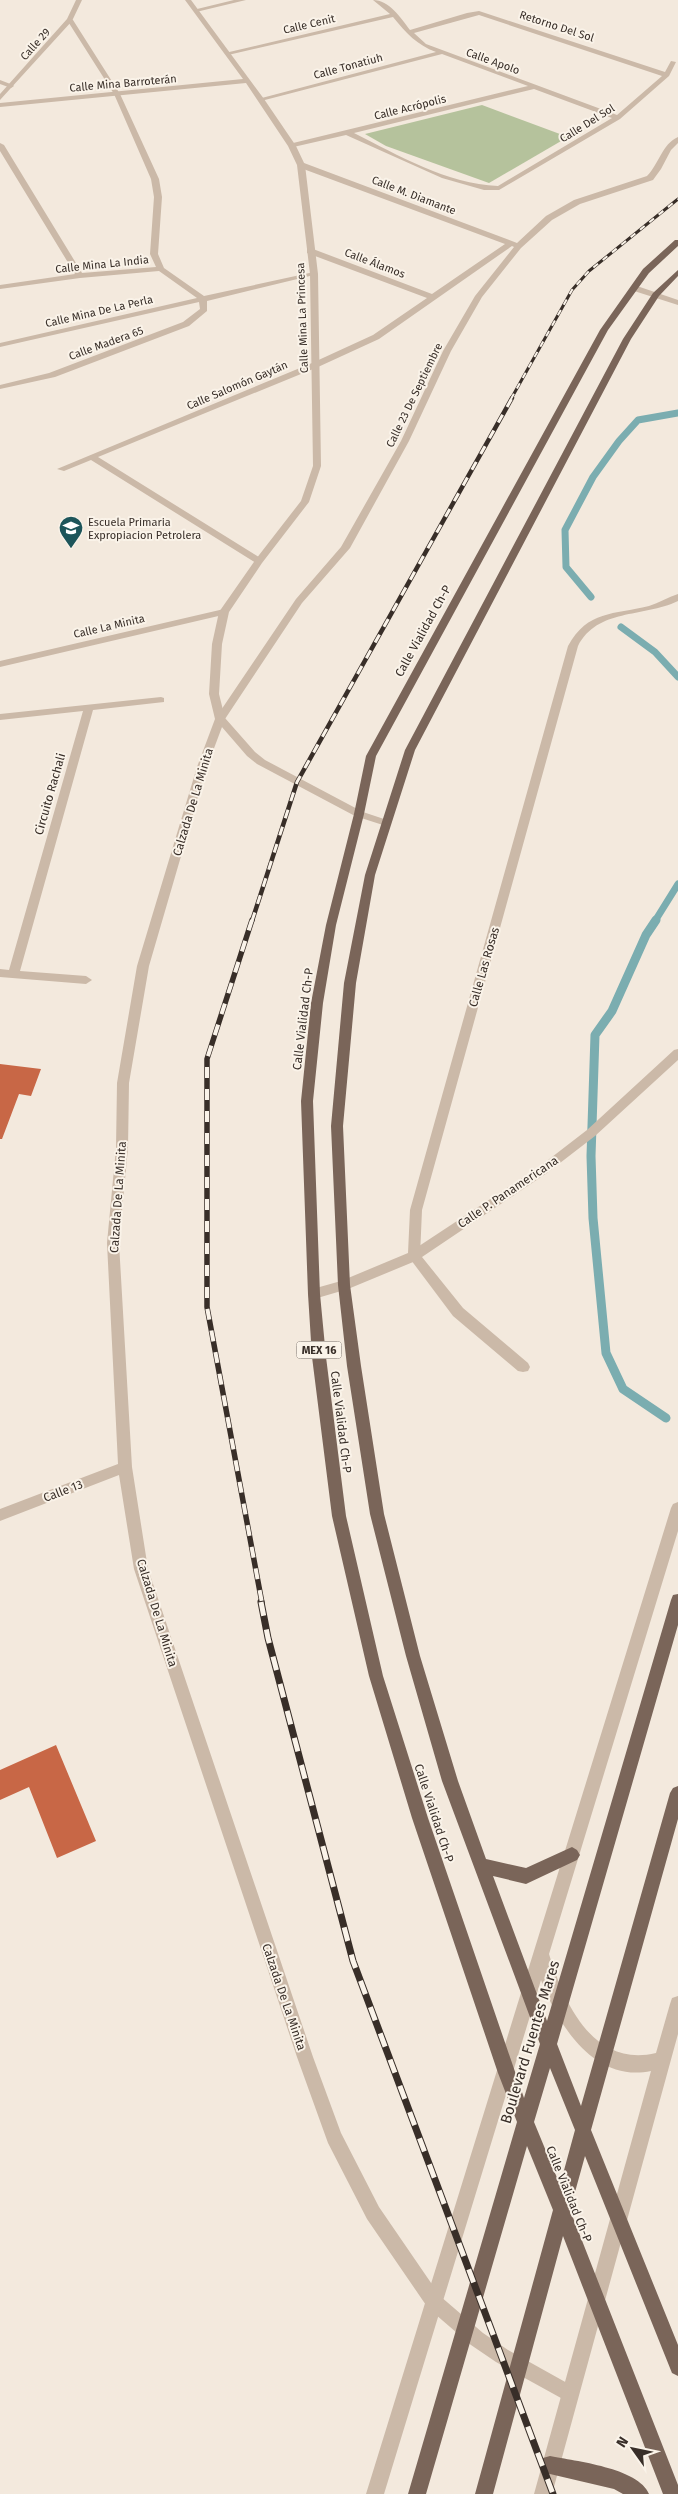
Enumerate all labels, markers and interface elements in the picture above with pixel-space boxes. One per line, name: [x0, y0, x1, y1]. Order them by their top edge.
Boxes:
street label: Retorno Del Sol: [518, 8, 596, 45]
street label: Calle Cenit: [282, 12, 336, 37]
street label: Calle 29: [18, 26, 53, 63]
street label: Calle Apolo: [464, 46, 521, 77]
street label: Calle Tonatiuh: [312, 51, 384, 82]
street label: Calle Mina Barroterán: [69, 72, 177, 95]
street label: Calle Acrópolis: [373, 92, 447, 123]
street label: Calle Del Sol: [557, 101, 617, 145]
street label: Calle M. Diamante: [370, 173, 458, 218]
street label: Calle Álamos: [343, 245, 407, 281]
street label: Calle Mina La India: [55, 253, 149, 276]
street label: Calle Mina La Princesa: [294, 263, 311, 373]
street label: Calle Mina De La Perla: [44, 293, 154, 330]
street label: Calle Madera 65: [67, 324, 146, 363]
street label: Calle 23 De Septiembre: [384, 341, 445, 450]
street label: Calle Salomón Gaytán: [185, 358, 290, 413]
school or university icon: Escuela Primaria Expropiacion Petrolera: [58, 515, 84, 549]
place label: Escuela Primaria Expropiacion Petrolera: [88, 516, 201, 542]
street label: Calle Vialidad Ch-P: [392, 583, 454, 679]
street label: Calle La Minita: [72, 612, 146, 641]
street label: Calzada De La Minita: [170, 746, 216, 858]
street label: Circuito Rachali: [32, 751, 68, 837]
street label: Calle Las Rosas: [466, 925, 502, 1009]
street label: Calle Vialidad Ch-P: [290, 967, 316, 1071]
street label: Calzada De La Minita: [107, 1141, 129, 1253]
street label: Calle P. Panamericana: [455, 1153, 561, 1231]
road number: MEX 16: [296, 1342, 342, 1358]
street label: Calle Vialidad Ch-P: [328, 1370, 354, 1474]
street label: Calle 13: [41, 1477, 85, 1505]
street label: Calzada De La Minita: [134, 1557, 180, 1669]
street label: Calle Vialidad Ch-P: [411, 1762, 457, 1864]
street label: Calzada De La Minita: [259, 1942, 309, 2052]
street label: Boulevard Fuentes Mares: [497, 1958, 563, 2126]
street label: Calle Vialidad Ch-P: [543, 2144, 595, 2244]
north arrow: [608, 2424, 658, 2474]
text: N: [613, 2434, 632, 2451]

